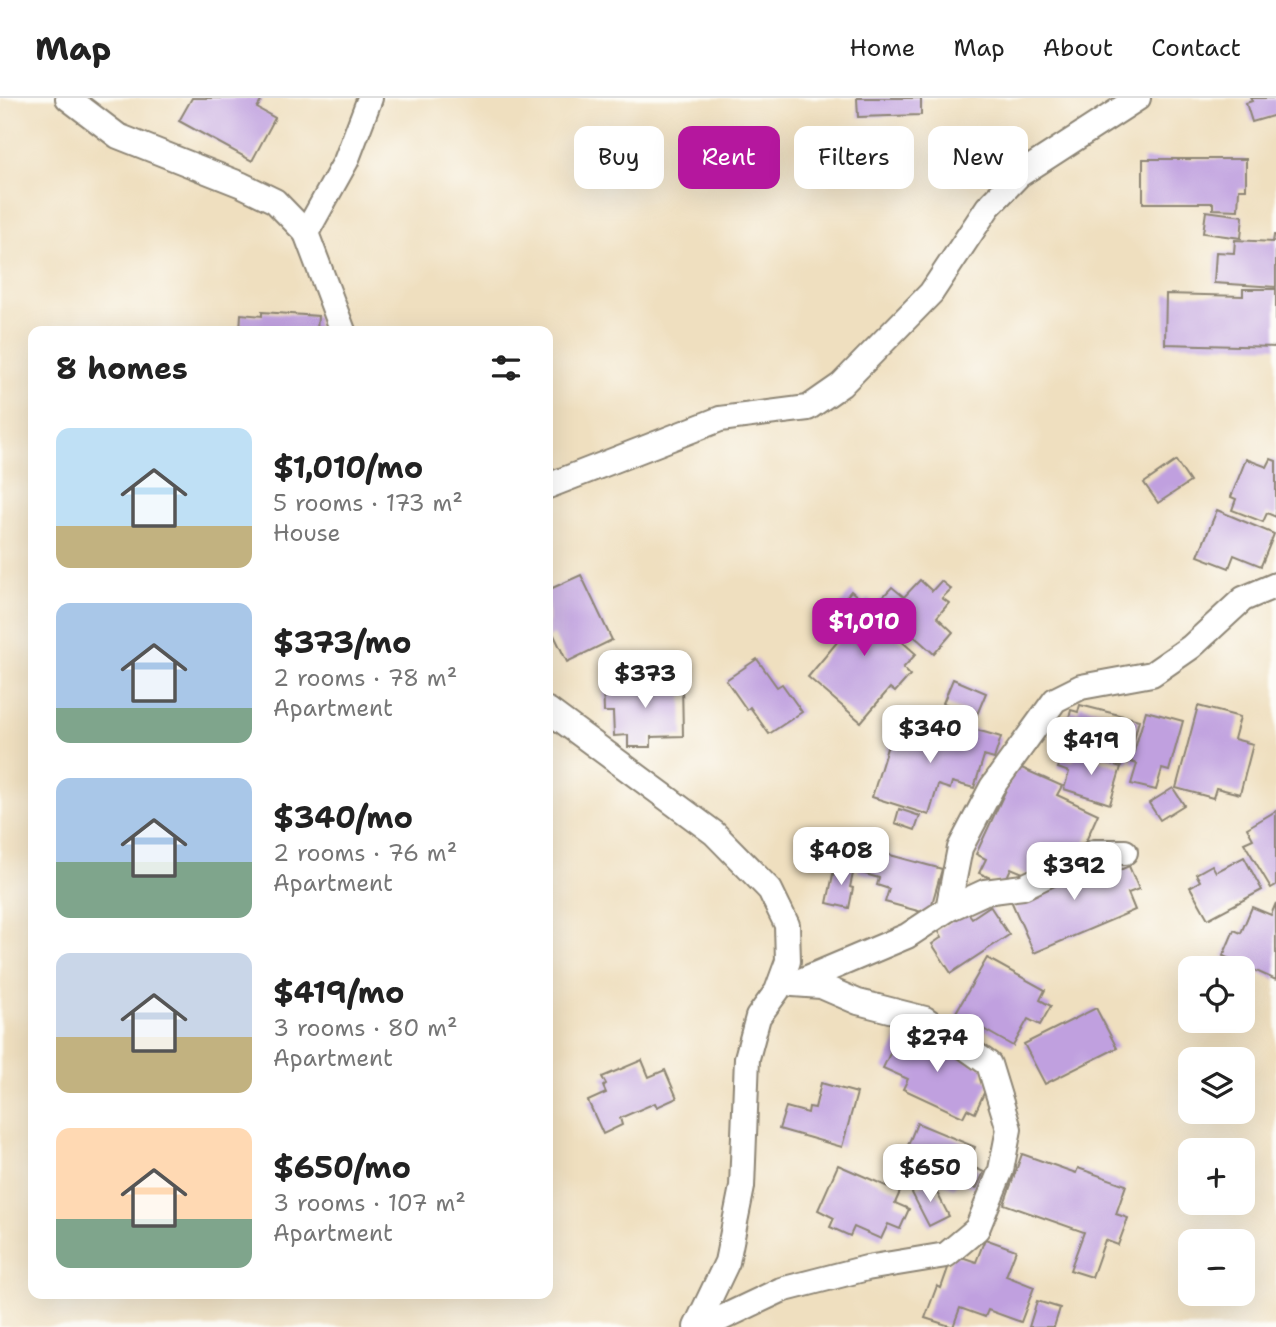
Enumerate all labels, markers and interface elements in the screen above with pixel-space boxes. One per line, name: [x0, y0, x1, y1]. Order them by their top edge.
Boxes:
text: Map: [35, 26, 111, 71]
text: Home: [849, 32, 915, 64]
text: Map: [953, 32, 1005, 64]
text: About: [1043, 32, 1113, 64]
text: Contact: [1151, 32, 1241, 64]
chip: Buy: [574, 126, 664, 189]
chip: Rent: [678, 126, 780, 189]
chip: Filters: [794, 126, 914, 189]
chip: New: [928, 126, 1028, 189]
text: 8 homes: [56, 348, 188, 389]
icon: filters: [487, 349, 525, 387]
text: $1,010/mo: [273, 447, 423, 488]
icon: home: [112, 456, 196, 540]
text: 5 rooms · 173 m²: [273, 488, 463, 518]
text: House: [273, 518, 341, 548]
pin: $1,010: [807, 598, 921, 658]
text: $1,010: [828, 606, 900, 636]
text: $373/mo: [273, 622, 412, 663]
icon: home: [112, 631, 196, 715]
pin: $373: [604, 650, 686, 710]
text: $373: [614, 658, 676, 688]
text: 2 rooms · 78 m²: [273, 663, 457, 693]
text: Apartment: [273, 693, 393, 723]
pin: $340: [889, 706, 971, 765]
text: $340: [898, 713, 962, 743]
pin: $419: [1050, 718, 1132, 777]
text: $419: [1063, 725, 1119, 755]
text: $340/mo: [273, 797, 413, 838]
icon: home: [112, 806, 196, 890]
pin: $408: [800, 828, 882, 887]
text: $408: [809, 835, 873, 865]
text: 2 rooms · 76 m²: [273, 838, 457, 868]
pin: $392: [1033, 842, 1115, 902]
text: $392: [1043, 850, 1105, 880]
text: Apartment: [273, 868, 393, 898]
map controls: [1178, 956, 1255, 1306]
button: locate: [1178, 956, 1255, 1033]
text: $419/mo: [273, 972, 405, 1013]
icon: home: [112, 981, 196, 1065]
text: 3 rooms · 80 m²: [273, 1013, 458, 1043]
pin: $274: [896, 1014, 978, 1074]
text: $274: [906, 1022, 968, 1052]
text: Apartment: [273, 1043, 393, 1073]
button: layers: [1178, 1047, 1255, 1124]
button: +: [1178, 1138, 1255, 1215]
pin: $650: [889, 1144, 971, 1204]
text: $650/mo: [273, 1147, 411, 1188]
text: $650: [899, 1152, 961, 1182]
icon: home: [112, 1156, 196, 1240]
text: 3 rooms · 107 m²: [273, 1188, 466, 1218]
text: Apartment: [273, 1218, 393, 1248]
button: −: [1178, 1229, 1255, 1306]

